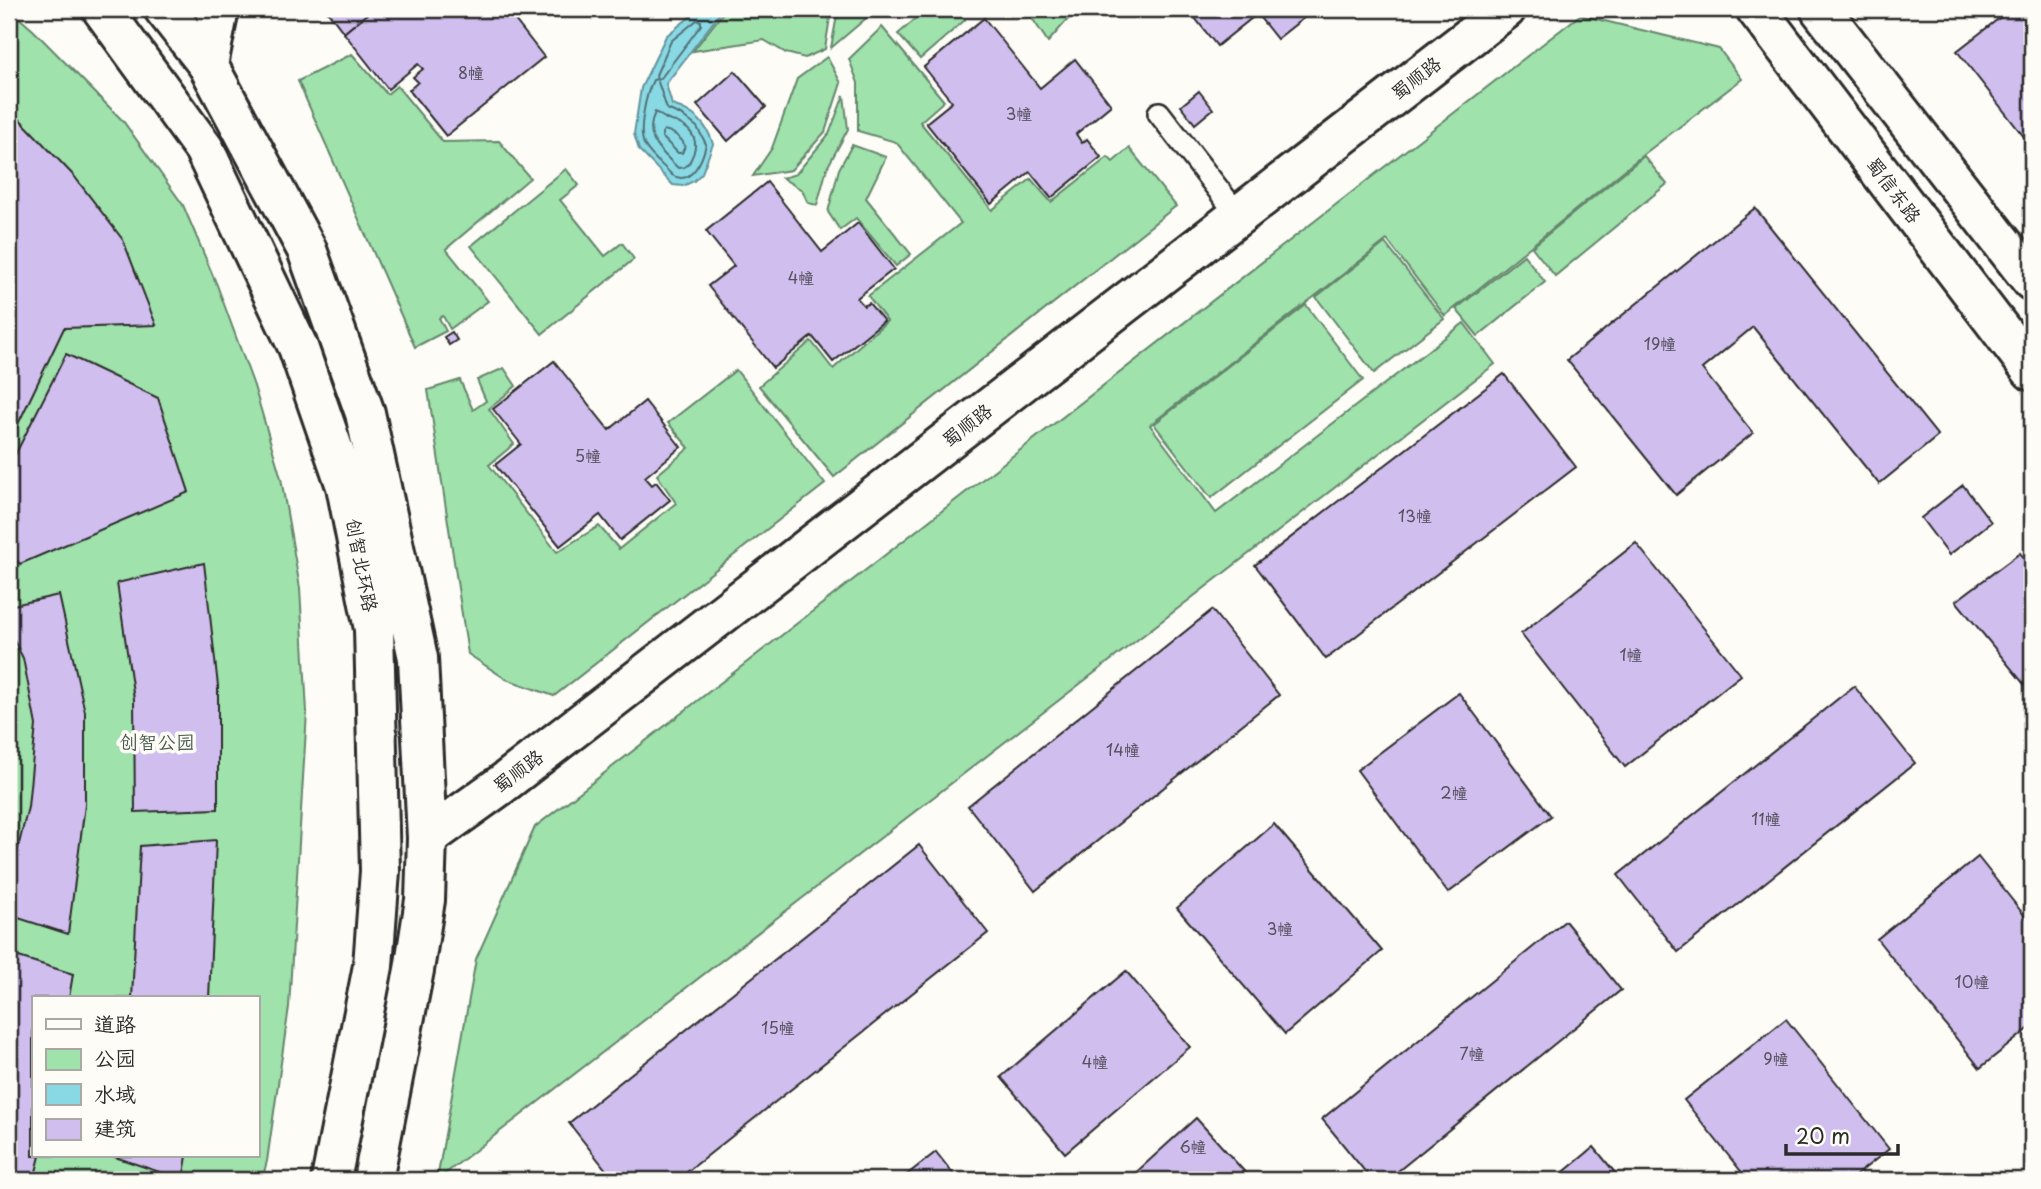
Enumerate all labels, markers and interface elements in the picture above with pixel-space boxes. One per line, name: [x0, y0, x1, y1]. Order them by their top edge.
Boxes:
street label: 蜀顺路: [1384, 49, 1446, 106]
house number: 8幢: [458, 60, 484, 84]
house number: 3幢: [1006, 101, 1032, 125]
street label: 蜀信东路: [1861, 151, 1929, 228]
house number: 4幢: [788, 265, 814, 289]
house number: 19幢: [1644, 331, 1676, 355]
street label: 蜀顺路: [935, 396, 997, 453]
house number: 5幢: [575, 443, 601, 467]
house number: 13幢: [1398, 503, 1432, 527]
street label: 创智北环路: [340, 516, 386, 614]
house number: 1幢: [1619, 642, 1643, 666]
park label: 创智公园: [119, 727, 195, 755]
house number: 14幢: [1106, 737, 1140, 761]
street label: 蜀顺路: [486, 742, 549, 799]
house number: 2幢: [1440, 780, 1468, 804]
house number: 11幢: [1751, 806, 1781, 830]
house number: 3幢: [1267, 916, 1293, 940]
house number: 10幢: [1955, 969, 1989, 993]
legend: [32, 996, 259, 1158]
text: 道路: [94, 1007, 136, 1039]
house number: 15幢: [761, 1015, 795, 1039]
text: 公园: [94, 1041, 136, 1073]
house number: 7幢: [1459, 1041, 1485, 1065]
house number: 9幢: [1763, 1046, 1789, 1070]
house number: 4幢: [1082, 1049, 1108, 1073]
text: 水域: [94, 1077, 136, 1109]
text: 建筑: [94, 1111, 136, 1143]
scale bar: [1786, 1112, 1898, 1156]
text: 20 m: [1796, 1119, 1850, 1151]
house number: 6幢: [1179, 1134, 1207, 1158]

